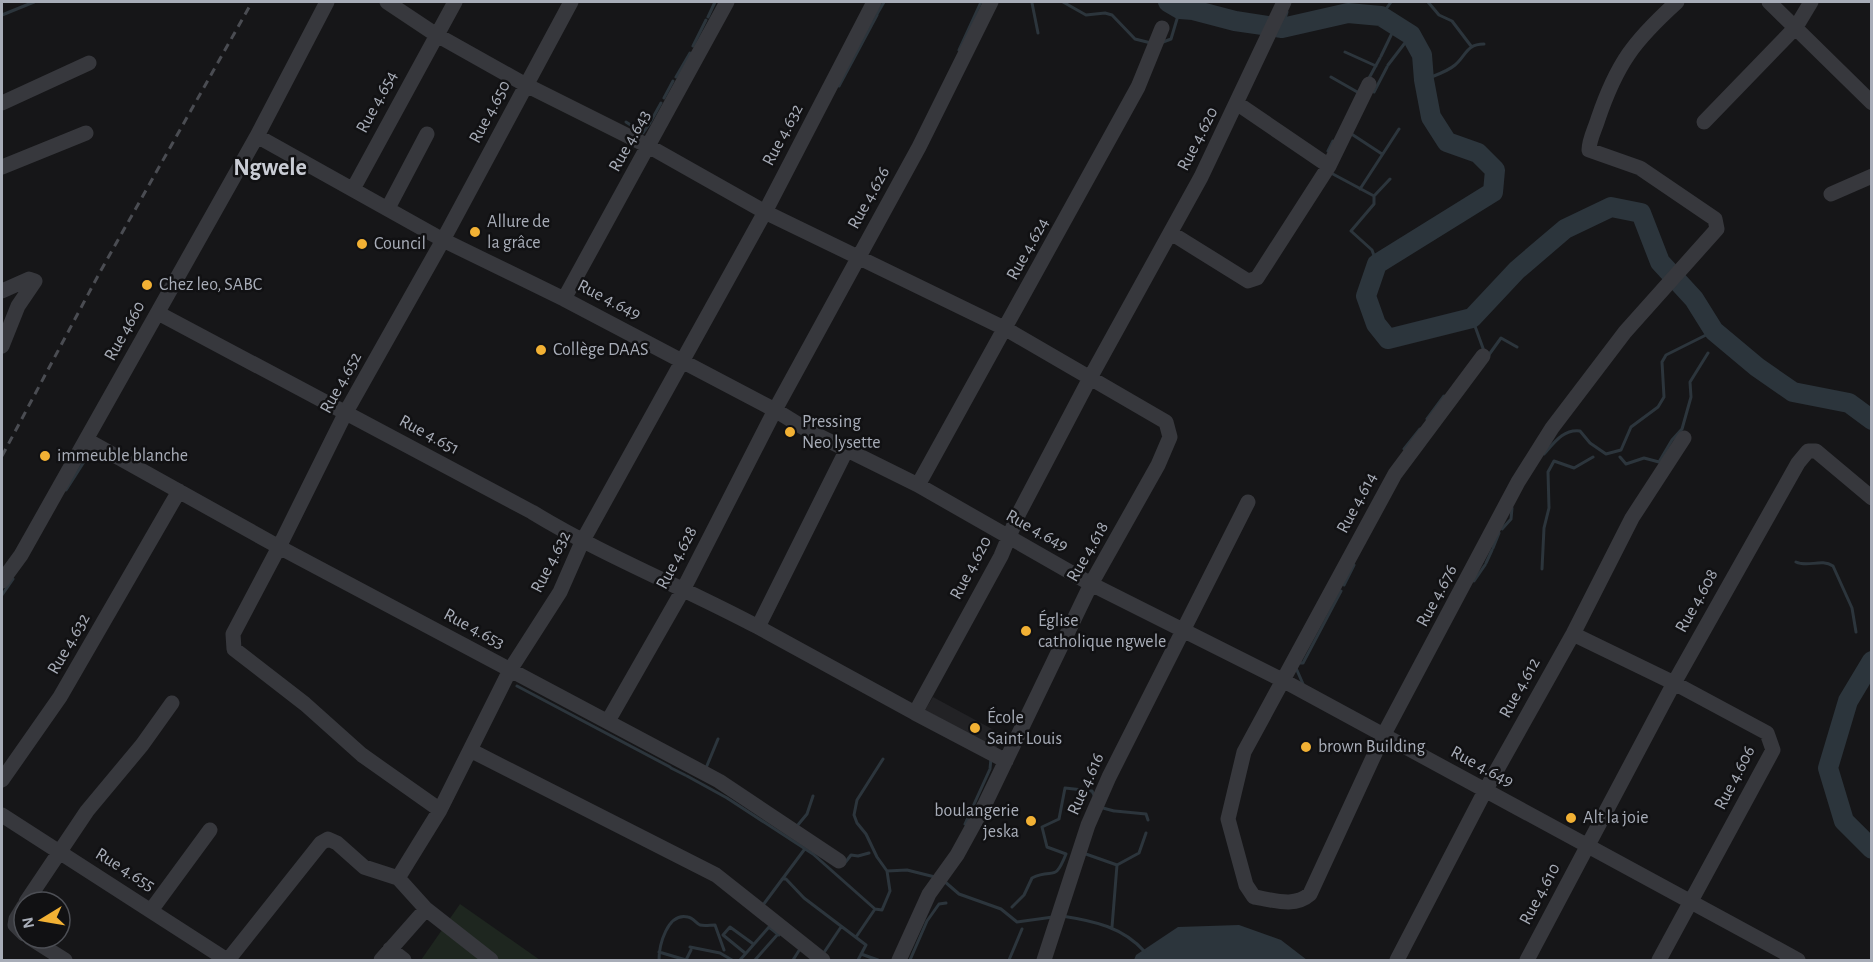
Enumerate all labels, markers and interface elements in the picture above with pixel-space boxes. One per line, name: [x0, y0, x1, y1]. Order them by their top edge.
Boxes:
street label: Rue 4.654: [353, 68, 401, 136]
street label: Rue 4.650: [466, 78, 514, 146]
street label: Rue 4.632: [759, 101, 807, 169]
street label: Rue 4.620: [1174, 104, 1222, 174]
street label: Rue 4.643: [606, 107, 654, 175]
district label: Ngwele: [233, 156, 307, 180]
street label: Rue 4.626: [845, 164, 893, 232]
place label: Allure de la grâce: [487, 213, 550, 252]
street label: Rue 4.624: [1004, 215, 1053, 283]
marker: Allure de la grâce: [468, 225, 482, 239]
place label: Council: [374, 235, 426, 253]
marker: Council: [355, 237, 369, 251]
place label: Chez leo, SABC: [159, 276, 262, 294]
street label: Rue 4.649: [574, 276, 644, 324]
marker: Chez leo, SABC: [140, 278, 154, 292]
street label: Rue 4660: [101, 298, 149, 364]
place label: Collège DAAS: [553, 341, 649, 359]
marker: Collège DAAS: [534, 343, 548, 357]
street label: Rue 4.652: [317, 349, 365, 417]
street label: Rue 4.651: [396, 412, 462, 458]
place label: Pressing Neo lysette: [802, 413, 881, 452]
marker: Pressing Neo lysette: [783, 425, 797, 439]
place label: immeuble blanche: [57, 447, 188, 465]
marker: immeuble blanche: [38, 449, 52, 463]
street label: Rue 4.614: [1334, 469, 1381, 536]
street label: Rue 4.649: [1003, 507, 1071, 555]
street label: Rue 4.618: [1064, 519, 1112, 585]
street label: Rue 4.628: [653, 524, 701, 592]
street label: Rue 4.632: [528, 528, 574, 596]
street label: Rue 4.620: [947, 533, 995, 603]
street label: Rue 4.676: [1413, 562, 1461, 630]
street label: Rue 4.608: [1672, 566, 1722, 636]
street label: Rue 4.653: [441, 606, 507, 652]
place label: Église catholique ngwele: [1038, 609, 1166, 651]
street label: Rue 4.632: [44, 611, 94, 677]
marker: Église catholique ngwele: [1019, 624, 1033, 638]
street label: Rue 4.612: [1496, 655, 1544, 721]
place label: École Saint Louis: [987, 706, 1062, 748]
marker: École Saint Louis: [968, 721, 982, 735]
place label: brown Building: [1318, 738, 1425, 756]
marker: brown Building: [1299, 740, 1313, 754]
street label: Rue 4.649: [1448, 743, 1516, 791]
street label: Rue 4.606: [1711, 743, 1759, 813]
street label: Rue 4.616: [1064, 750, 1108, 818]
place label: boulangerie jeska: [934, 802, 1019, 841]
place label: Alt la joie: [1583, 809, 1649, 827]
marker: Alt la joie: [1564, 811, 1578, 825]
marker: boulangerie jeska: [1024, 814, 1038, 828]
street label: Rue 4.655: [92, 845, 158, 895]
street label: Rue 4.610: [1516, 860, 1564, 928]
north arrow: [12, 890, 72, 950]
text: N: [19, 916, 37, 930]

